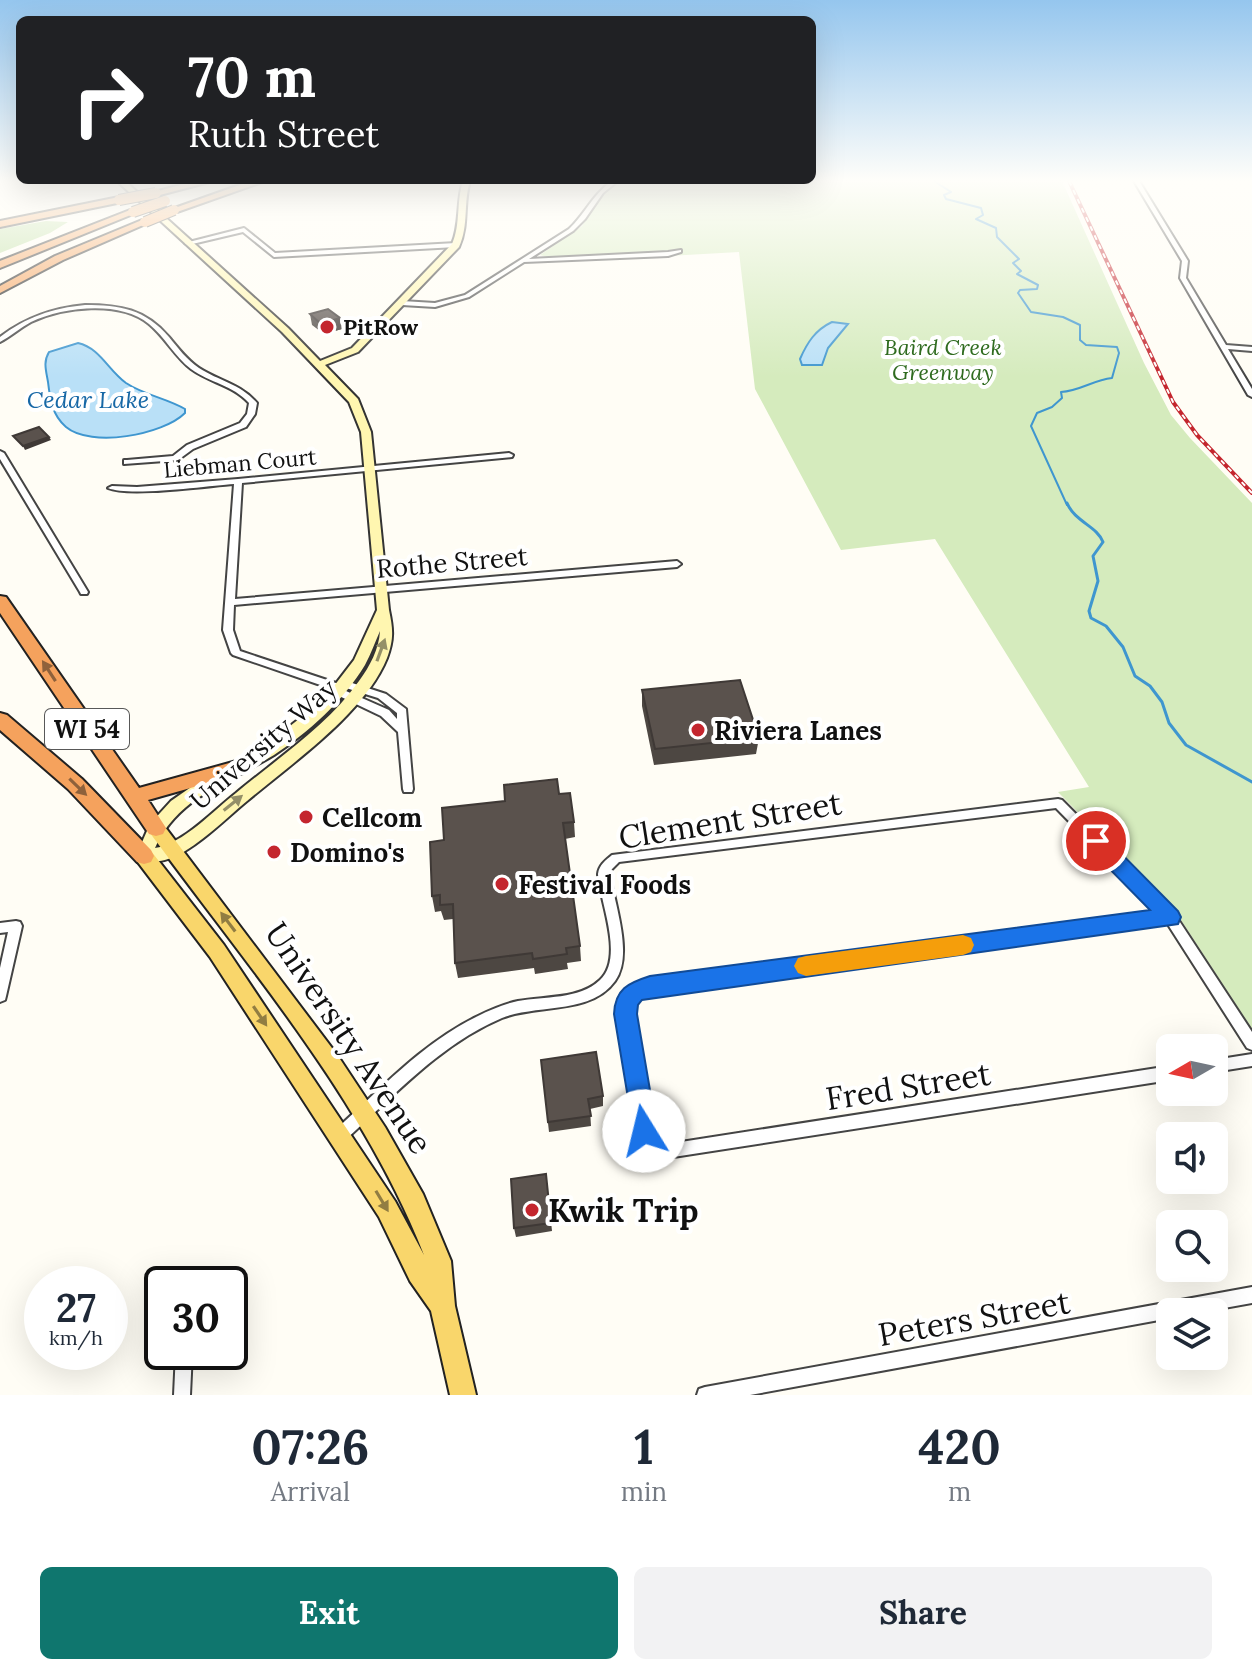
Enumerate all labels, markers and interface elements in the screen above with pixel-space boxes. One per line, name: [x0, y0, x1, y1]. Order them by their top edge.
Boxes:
text: 70 m: [188, 41, 316, 112]
icon: right: [56, 48, 160, 152]
text: Ruth Street: [188, 111, 379, 157]
place label: PitRow: [343, 313, 418, 341]
marker: PitRow: [318, 318, 336, 336]
park label: Baird Creek Greenway: [884, 333, 1002, 386]
water label: Cedar Lake: [27, 384, 149, 415]
street label: Liebman Court: [162, 442, 318, 484]
street label: Rothe Street: [375, 539, 529, 585]
one-way arrow: [375, 638, 388, 662]
one-way arrow: [42, 660, 57, 682]
street label: University Way: [183, 671, 343, 817]
road number: WI 54: [45, 709, 129, 749]
place label: Riviera Lanes: [714, 714, 882, 747]
marker: Riviera Lanes: [689, 721, 707, 739]
one-way arrow: [68, 777, 87, 795]
street label: Clement Street: [616, 782, 845, 858]
one-way arrow: [223, 795, 243, 812]
place label: Cellcom: [322, 801, 422, 834]
pin: [1062, 807, 1130, 875]
marker: Cellcom: [297, 808, 315, 826]
icon: arrive: [1074, 819, 1118, 863]
place label: Domino's: [290, 836, 405, 869]
marker: Domino's: [265, 843, 283, 861]
place label: Festival Foods: [518, 868, 691, 901]
marker: Festival Foods: [493, 875, 511, 893]
one-way arrow: [220, 912, 236, 932]
street label: University Avenue: [256, 914, 442, 1162]
one-way arrow: [252, 1006, 267, 1027]
north arrow: [1156, 1034, 1228, 1106]
map controls: [1156, 1034, 1228, 1370]
street label: Fred Street: [823, 1053, 994, 1119]
position arrow: [602, 1089, 686, 1173]
button: sound: [1156, 1122, 1228, 1194]
one-way arrow: [374, 1190, 388, 1212]
place label: Kwik Trip: [548, 1190, 698, 1231]
marker: Kwik Trip: [523, 1201, 541, 1219]
button: search: [1156, 1210, 1228, 1282]
speed limit sign: 30: [144, 1266, 248, 1370]
street label: Peters Street: [875, 1281, 1074, 1355]
text: 27: [56, 1282, 96, 1333]
button: layers: [1156, 1298, 1228, 1370]
text: km/h: [49, 1325, 103, 1350]
text: 07:26: [251, 1416, 369, 1477]
text: 1: [634, 1416, 654, 1477]
text: 420: [918, 1416, 1001, 1477]
text: Arrival: [271, 1475, 350, 1508]
text: min: [621, 1475, 667, 1508]
text: m: [948, 1475, 971, 1508]
button: Exit: [40, 1567, 618, 1659]
button: Share: [634, 1567, 1212, 1659]

